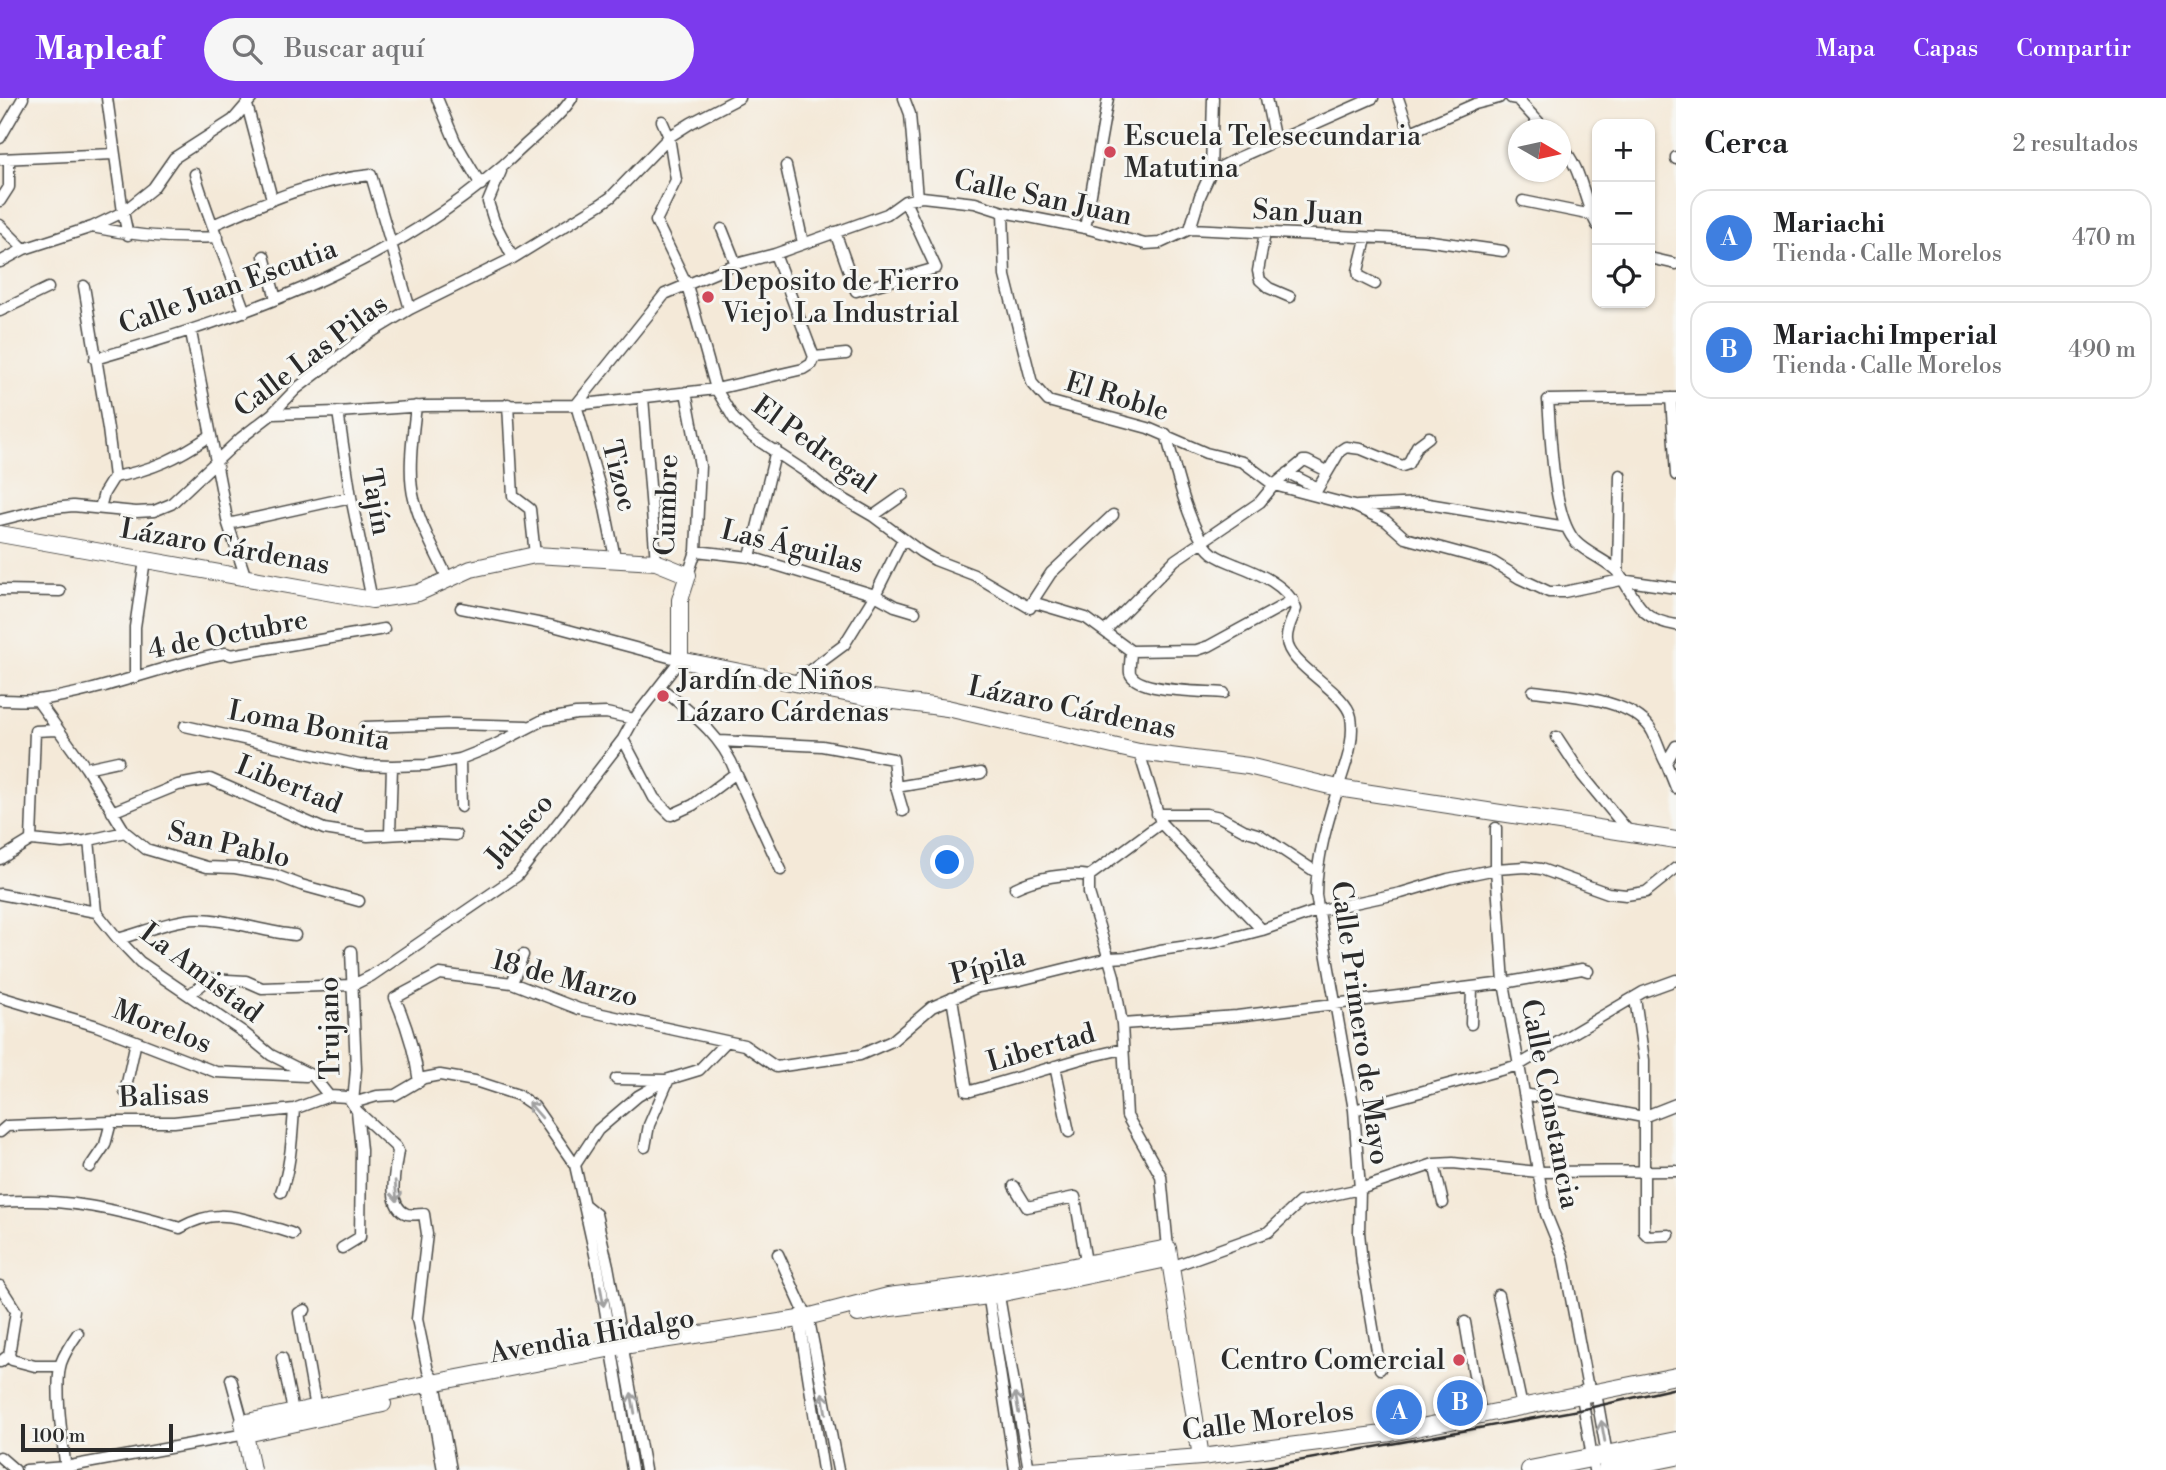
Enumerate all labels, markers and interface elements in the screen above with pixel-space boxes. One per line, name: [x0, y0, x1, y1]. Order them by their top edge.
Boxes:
search box: [204, 18, 694, 81]
text: Mapleaf: [35, 29, 162, 70]
icon: search: [228, 30, 266, 68]
text: Buscar aquí: [284, 33, 424, 65]
text: Mapa: [1816, 34, 1875, 64]
text: Capas: [1913, 34, 1978, 64]
text: Compartir: [2016, 34, 2131, 64]
place label: Escuela Telesecundaria Matutina: [1124, 119, 1422, 186]
north arrow: [1508, 119, 1571, 182]
map controls: [1592, 119, 1655, 308]
button: +: [1592, 119, 1655, 182]
text: Cerca: [1704, 125, 1788, 163]
text: 2 resultados: [2013, 130, 2138, 158]
marker: Escuela Telesecundaria Matutina: [1102, 144, 1118, 160]
street label: Calle San Juan: [951, 162, 1136, 234]
button: −: [1592, 182, 1655, 245]
street label: San Juan: [1251, 193, 1365, 233]
text: Mariachi: [1773, 208, 1885, 240]
text: A: [1721, 224, 1737, 252]
text: 470 m: [2072, 224, 2136, 252]
street label: Calle Juan Escutia: [114, 231, 343, 343]
text: Tienda · Calle Morelos: [1773, 240, 2002, 268]
button: locate: [1592, 245, 1655, 308]
place label: Deposito de Fierro Viejo La Industrial: [721, 264, 960, 331]
street label: Calle Las Pilas: [227, 287, 395, 425]
marker: Deposito de Fierro Viejo La Industrial: [700, 289, 716, 305]
text: Mariachi Imperial: [1773, 320, 1997, 352]
text: B: [1720, 336, 1738, 364]
text: 490 m: [2068, 336, 2136, 364]
text: Tienda · Calle Morelos: [1773, 352, 2002, 380]
street label: El Roble: [1061, 365, 1173, 429]
street label: El Pedregal: [746, 389, 882, 501]
street label: Tizoc: [593, 437, 645, 515]
street label: Cumbre: [648, 454, 686, 556]
street label: Tajín: [353, 466, 399, 538]
street label: Lázaro Cárdenas: [118, 511, 332, 583]
street label: Las Águilas: [717, 511, 867, 582]
street label: 4 de Octubre: [145, 602, 311, 668]
place label: Jardín de Niños Lázaro Cárdenas: [676, 663, 889, 730]
street label: Lázaro Cárdenas: [965, 669, 1179, 747]
marker: Jardín de Niños Lázaro Cárdenas: [655, 688, 671, 704]
street label: Loma Bonita: [225, 693, 394, 759]
street label: Libertad: [231, 748, 347, 822]
street label: Jalisco: [478, 786, 561, 875]
street label: San Pablo: [164, 814, 294, 876]
your location: [930, 845, 964, 879]
street label: Calle Primero de Mayo: [1323, 879, 1397, 1167]
street label: La Amistad: [133, 916, 269, 1030]
street label: Pípila: [947, 939, 1030, 993]
street label: 18 de Marzo: [488, 943, 642, 1015]
street label: Trujano: [312, 976, 348, 1080]
street label: Morelos: [108, 992, 216, 1062]
street label: Calle Constancia: [1513, 996, 1588, 1213]
street label: Libertad: [983, 1016, 1099, 1080]
street label: Balisas: [117, 1076, 210, 1116]
one-way arrow: [527, 1101, 543, 1119]
one-way arrow: [390, 1179, 403, 1202]
one-way arrow: [596, 1284, 610, 1307]
street label: Avendia Hidalgo: [486, 1301, 697, 1371]
place label: Centro Comercial: [1221, 1343, 1445, 1378]
marker: Centro Comercial: [1451, 1352, 1467, 1368]
pin: B: [1437, 1377, 1483, 1429]
pin: A: [1376, 1386, 1422, 1438]
one-way arrow: [626, 1392, 639, 1415]
one-way arrow: [817, 1392, 831, 1415]
one-way arrow: [1010, 1392, 1023, 1415]
street label: Calle Morelos: [1180, 1393, 1356, 1449]
one-way arrow: [1596, 1420, 1609, 1443]
scale bar: [21, 1421, 173, 1453]
text: 100 m: [32, 1424, 85, 1448]

